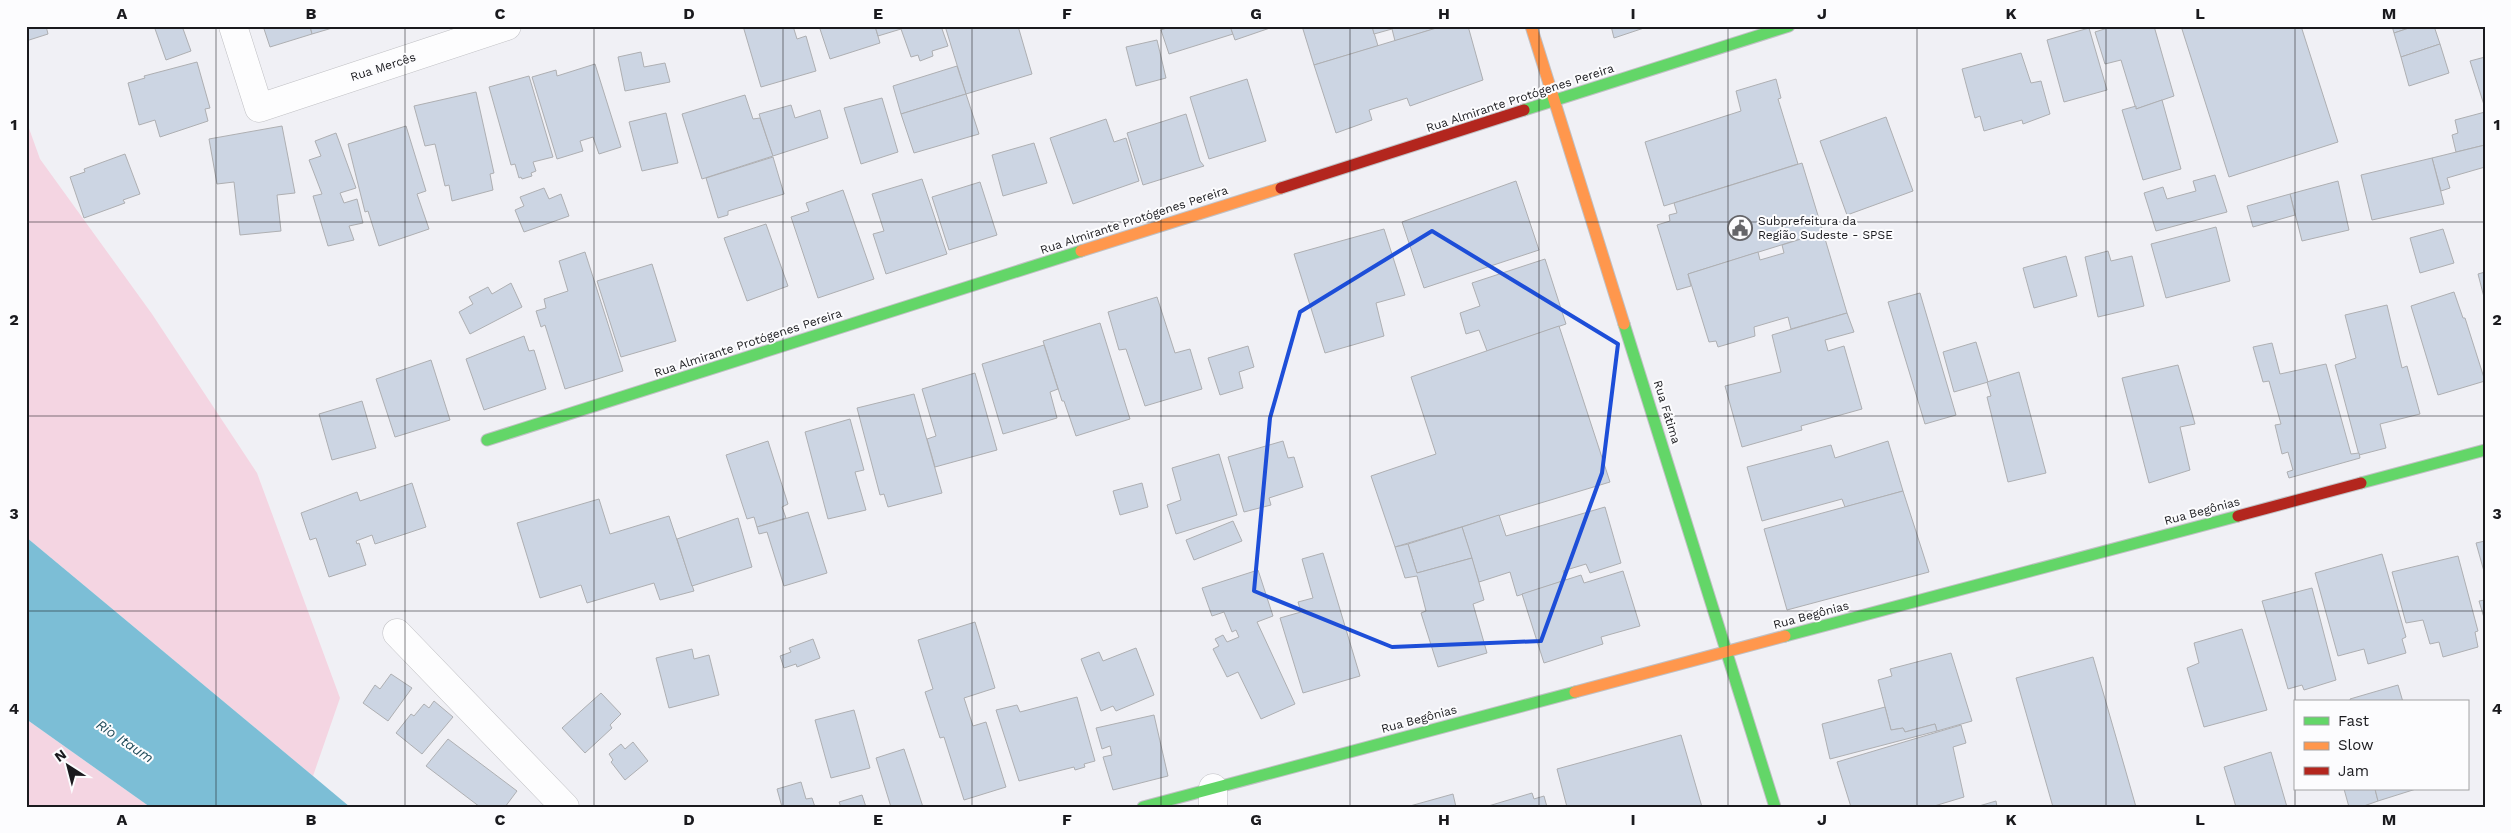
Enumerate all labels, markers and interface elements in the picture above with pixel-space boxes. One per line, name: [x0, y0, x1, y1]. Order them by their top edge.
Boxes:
text: A: [117, 4, 128, 23]
text: B: [306, 4, 317, 23]
text: C: [495, 4, 506, 23]
text: D: [683, 4, 695, 23]
text: E: [873, 4, 883, 23]
text: F: [1062, 4, 1072, 23]
text: G: [1250, 4, 1262, 23]
text: H: [1438, 4, 1450, 23]
text: I: [1630, 4, 1636, 23]
text: J: [1817, 4, 1827, 23]
text: K: [2005, 4, 2017, 23]
text: L: [2195, 4, 2205, 23]
text: M: [2382, 4, 2396, 23]
street label: Rua Mercês: [349, 50, 417, 84]
street label: Rua Almirante Protógenes Pereira: [1424, 61, 1616, 135]
text: 1: [11, 115, 17, 134]
text: 1: [2494, 115, 2500, 134]
street label: Rua Almirante Protógenes Pereira: [1038, 183, 1230, 257]
place label: Subprefeitura da Região Sudeste - SPSE: [1758, 214, 1893, 242]
public building icon: Subprefeitura da Região Sudeste - SPSE: [1727, 215, 1753, 241]
street label: Rua Almirante Protógenes Pereira: [652, 306, 844, 380]
text: 2: [9, 310, 19, 329]
text: 2: [2492, 310, 2502, 329]
street label: Rua Fátima: [1651, 379, 1683, 446]
street label: Rua Begônias: [2163, 494, 2241, 528]
text: 3: [9, 504, 19, 523]
text: 3: [2492, 504, 2502, 523]
street label: Rua Begônias: [1772, 598, 1850, 632]
text: 4: [9, 699, 19, 718]
text: 4: [2492, 699, 2502, 718]
legend: [2294, 700, 2468, 790]
street label: Rua Begônias: [1380, 702, 1458, 736]
text: Fast: [2338, 712, 2370, 730]
water label: Rio Itaum: [93, 716, 157, 766]
text: Slow: [2338, 736, 2374, 754]
north arrow: [42, 740, 92, 790]
text: N: [51, 746, 69, 765]
text: Jam: [2338, 762, 2369, 780]
text: A: [117, 810, 128, 829]
text: B: [306, 810, 317, 829]
text: C: [495, 810, 506, 829]
text: D: [683, 810, 695, 829]
text: E: [873, 810, 883, 829]
text: F: [1062, 810, 1072, 829]
text: G: [1250, 810, 1262, 829]
text: H: [1438, 810, 1450, 829]
text: I: [1630, 810, 1636, 829]
text: J: [1817, 810, 1827, 829]
text: K: [2005, 810, 2017, 829]
text: L: [2195, 810, 2205, 829]
text: M: [2382, 810, 2396, 829]

